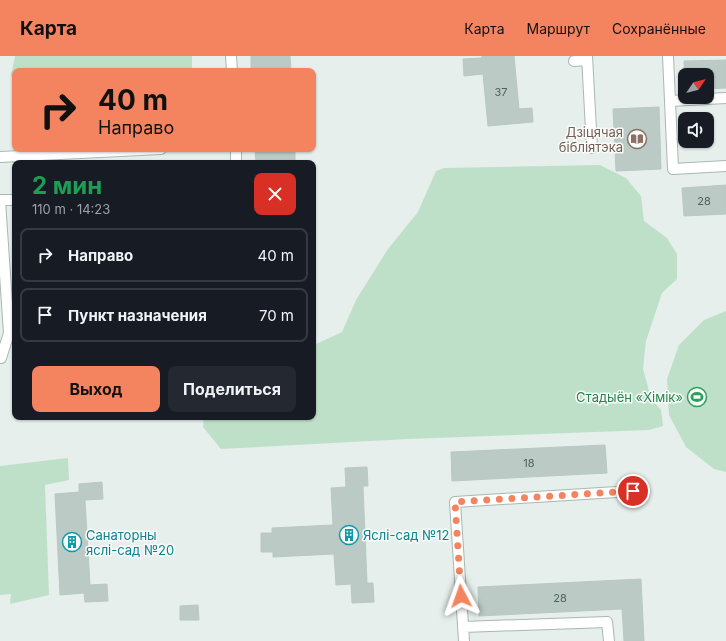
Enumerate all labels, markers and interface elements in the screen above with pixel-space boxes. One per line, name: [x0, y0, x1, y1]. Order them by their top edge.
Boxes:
text: Карта: [20, 17, 77, 40]
text: Карта: [464, 20, 505, 37]
text: Маршрут: [527, 20, 590, 37]
text: Сохранённые: [612, 20, 706, 37]
north arrow: [678, 68, 714, 104]
map controls: [678, 68, 714, 148]
text: 40 m: [98, 83, 168, 117]
icon: right: [32, 84, 84, 136]
house number: 37: [494, 85, 508, 99]
button: sound: [678, 112, 714, 148]
text: Направо: [98, 117, 174, 138]
place label: Дзіцячая бібліятэка: [559, 124, 623, 155]
library icon: Дзіцячая бібліятэка: [626, 128, 648, 150]
text: 2 мин: [32, 171, 102, 200]
button: close: [254, 173, 296, 215]
house number: 28: [697, 194, 711, 208]
text: 110 m · 14:23: [32, 201, 110, 217]
icon: right: [34, 244, 56, 266]
text: Направо: [68, 246, 133, 265]
text: 40 m: [257, 246, 294, 265]
icon: arrive: [34, 304, 56, 326]
text: Пункт назначения: [68, 306, 207, 325]
text: 70 m: [259, 306, 294, 325]
button: Выход: [32, 366, 160, 412]
button: Поделиться: [168, 366, 296, 412]
sports icon: Стадыён «Хімік»: [686, 386, 708, 408]
place label: Стадыён «Хімік»: [576, 389, 683, 405]
house number: 18: [523, 456, 535, 470]
pin: [616, 474, 650, 508]
icon: arrive: [622, 480, 644, 502]
building icon: Яслі-сад №12: [338, 524, 360, 546]
place label: Санаторны яслі-сад №20: [86, 527, 174, 558]
place label: Яслі-сад №12: [363, 527, 450, 543]
building icon: Санаторны яслі-сад №20: [61, 531, 83, 553]
position arrow: [440, 575, 482, 617]
house number: 28: [553, 591, 567, 605]

